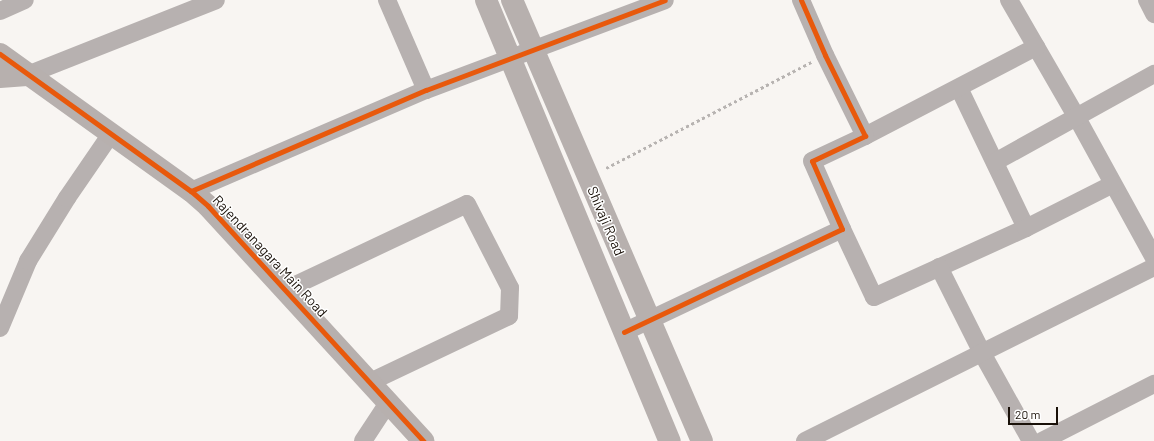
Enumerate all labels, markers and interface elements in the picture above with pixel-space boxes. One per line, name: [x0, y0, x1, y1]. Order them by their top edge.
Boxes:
street label: Shivaji Road: [584, 184, 628, 258]
street label: Rajendranagara Main Road: [209, 192, 331, 320]
scale bar: [1010, 399, 1060, 425]
text: 20 m: [1015, 407, 1041, 421]

